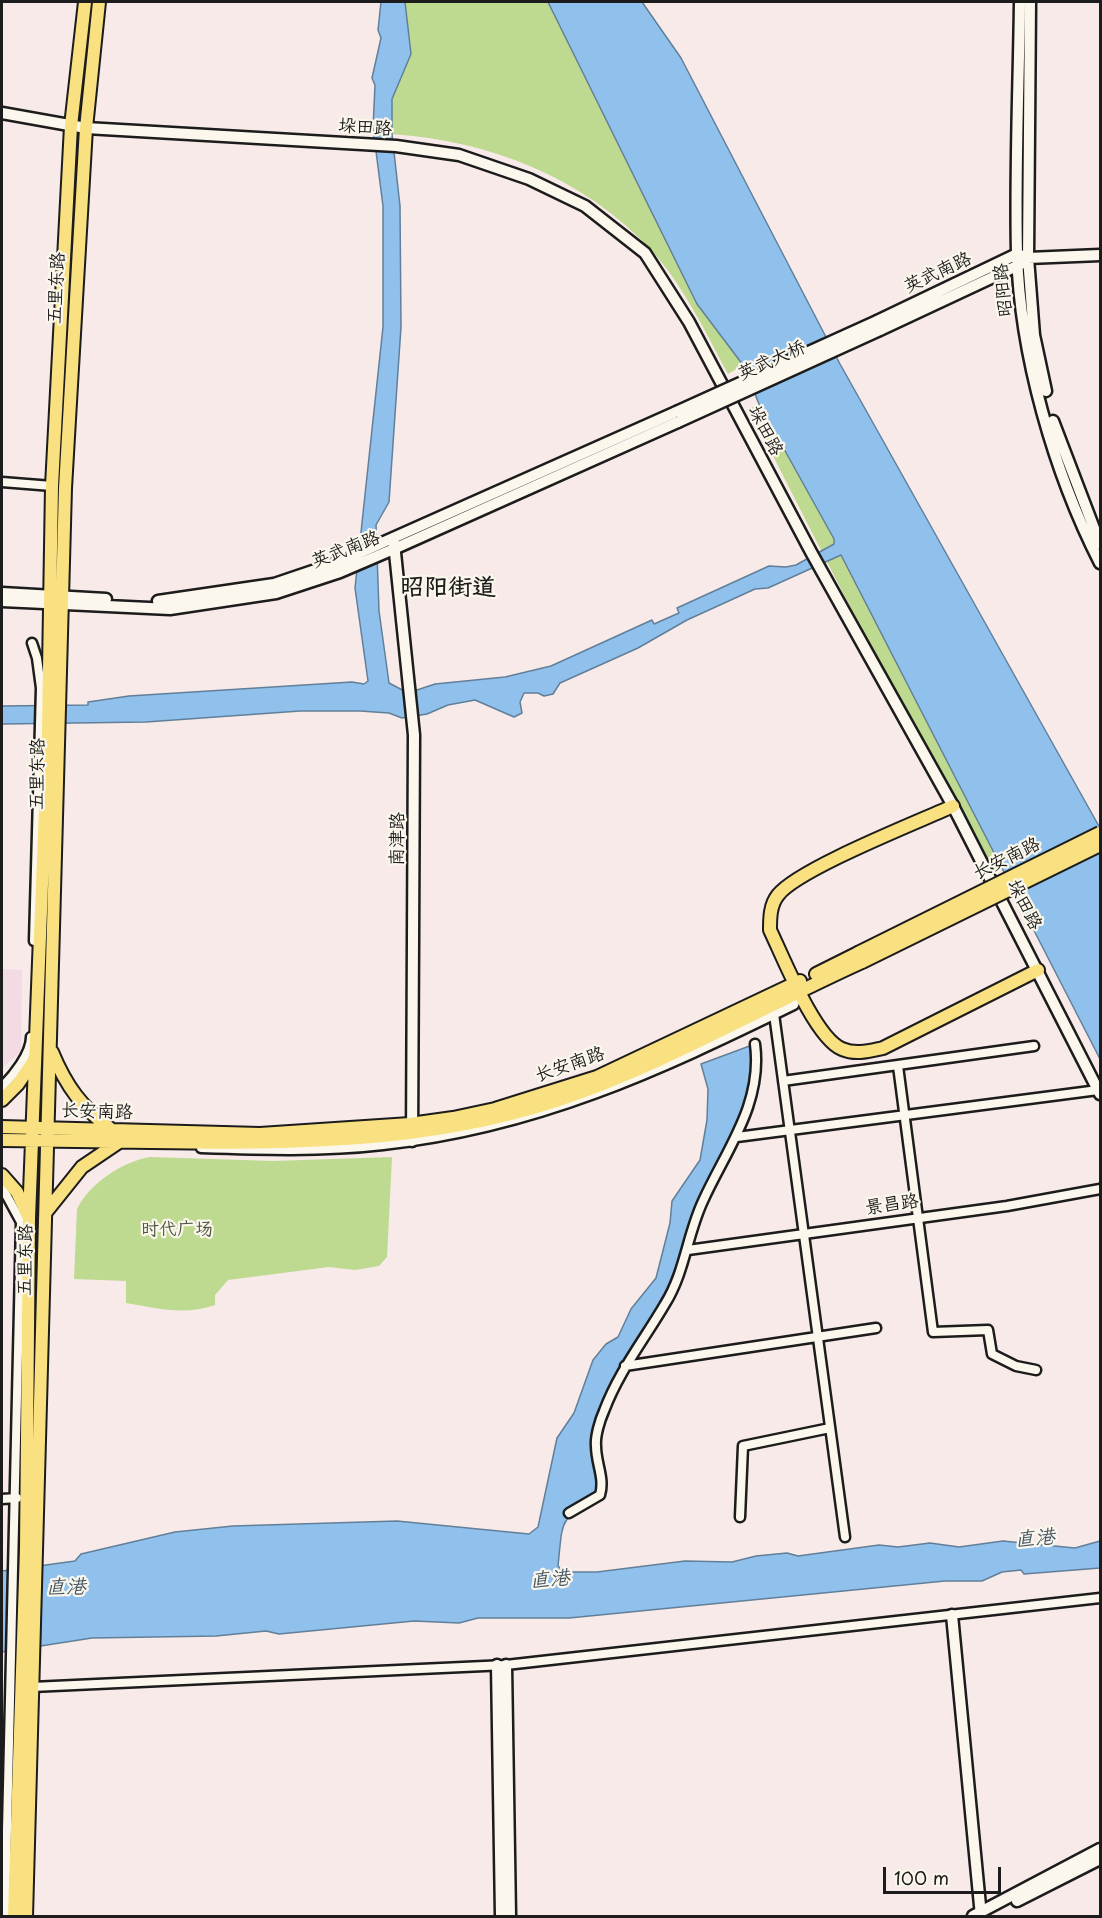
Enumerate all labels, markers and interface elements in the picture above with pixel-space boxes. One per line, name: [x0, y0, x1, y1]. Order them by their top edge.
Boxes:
street label: 垛田路: [337, 115, 393, 141]
street label: 英武南路: [901, 248, 975, 298]
street label: 五里东路: [44, 251, 70, 325]
street label: 昭阳路: [990, 262, 1018, 318]
street label: 英武大桥: [735, 336, 809, 386]
street label: 垛田路: [743, 402, 787, 460]
street label: 英武南路: [309, 527, 383, 573]
district label: 昭阳街道: [400, 574, 496, 602]
street label: 五里东路: [27, 738, 49, 810]
street label: 南津路: [387, 812, 409, 866]
street label: 长安南路: [970, 834, 1044, 884]
street label: 垛田路: [1002, 876, 1046, 934]
street label: 长安南路: [532, 1043, 608, 1087]
street label: 长安南路: [61, 1100, 133, 1124]
street label: 景昌路: [864, 1191, 920, 1219]
park label: 时代广场: [141, 1219, 213, 1241]
street label: 五里东路: [15, 1224, 37, 1296]
water label: 直港: [1014, 1525, 1056, 1553]
water label: 直港: [529, 1566, 571, 1594]
water label: 直港: [46, 1576, 86, 1600]
scale bar: [886, 1855, 1004, 1893]
text: 100 m: [894, 1864, 949, 1891]

